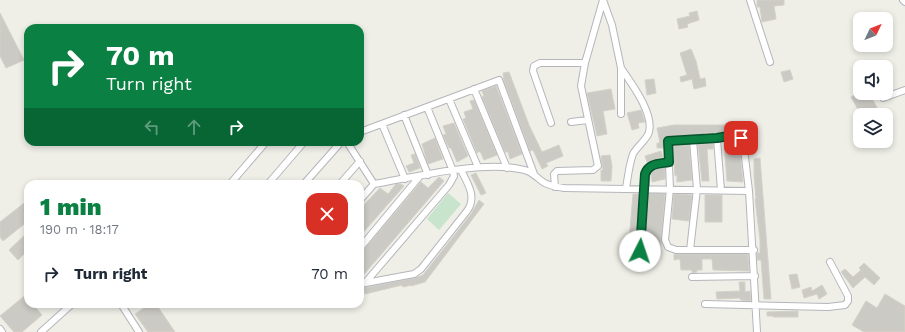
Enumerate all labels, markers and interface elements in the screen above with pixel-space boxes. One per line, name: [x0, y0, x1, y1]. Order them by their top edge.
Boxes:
north arrow: [853, 12, 893, 52]
map controls: [853, 12, 893, 148]
text: 70 m: [106, 39, 175, 72]
icon: right: [40, 40, 92, 92]
button: sound: [853, 60, 893, 100]
text: Turn right: [106, 73, 192, 94]
button: layers: [853, 108, 893, 148]
icon: left: [141, 116, 163, 138]
icon: ahead: [183, 116, 205, 138]
icon: right: [225, 116, 247, 138]
pin: [724, 121, 758, 155]
icon: arrive: [730, 127, 752, 149]
text: 1 min: [40, 193, 102, 221]
button: close: [306, 193, 348, 235]
text: 190 m · 18:17: [40, 222, 119, 237]
position arrow: [619, 230, 661, 272]
icon: right: [40, 263, 62, 285]
text: Turn right: [74, 265, 147, 283]
text: 70 m: [311, 265, 348, 283]

